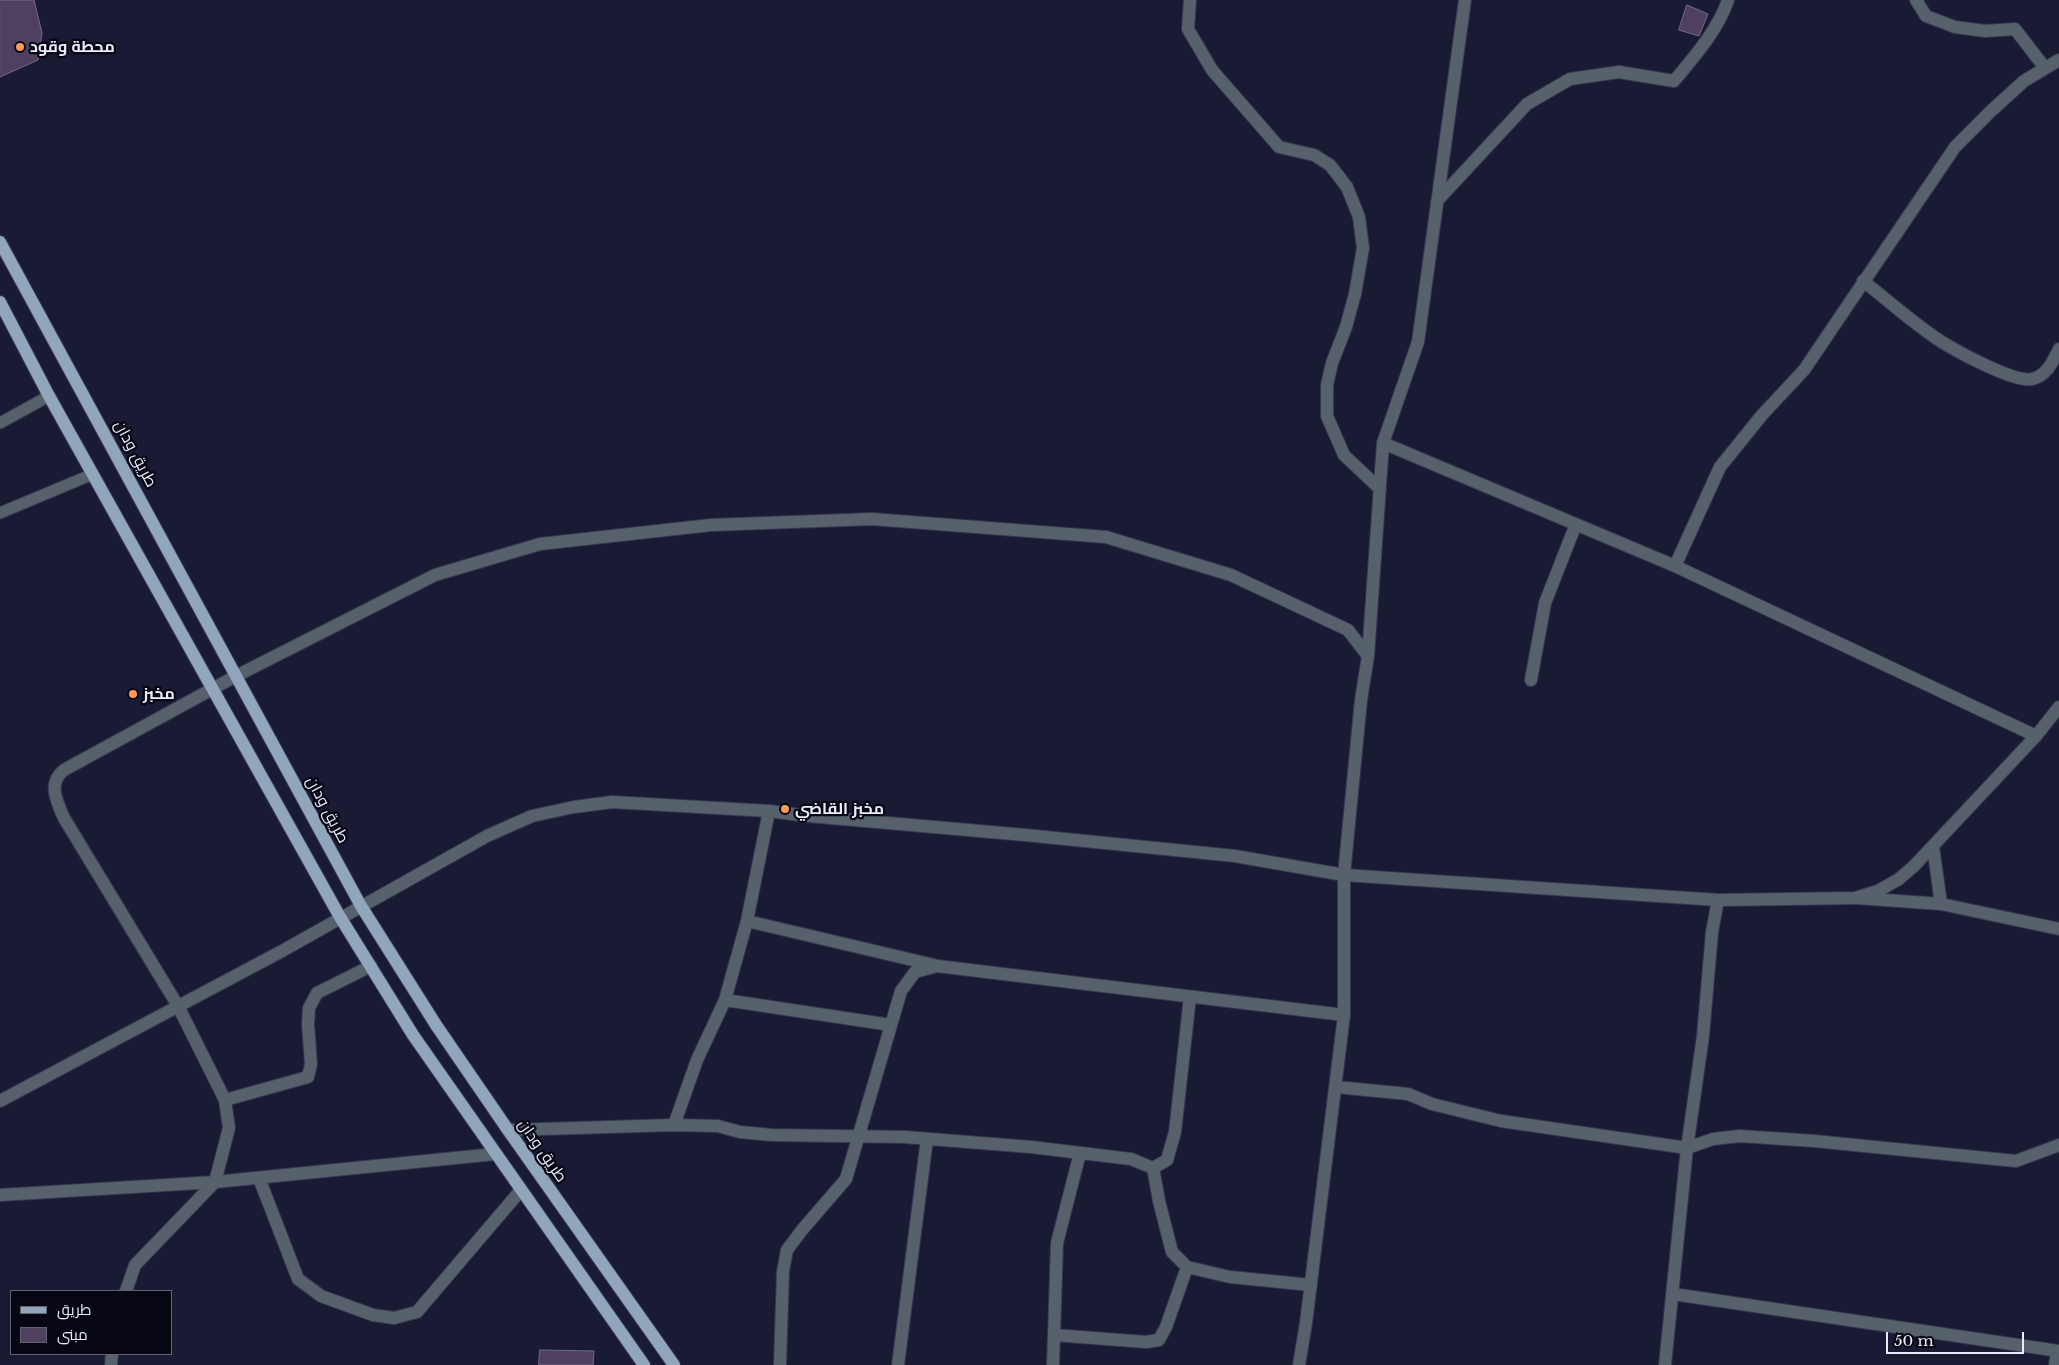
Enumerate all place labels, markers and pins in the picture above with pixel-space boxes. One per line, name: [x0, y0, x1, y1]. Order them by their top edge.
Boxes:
place label: محطة وقود: [30, 37, 115, 57]
marker: محطة وقود: [14, 41, 26, 53]
place label: مخبز: [143, 684, 175, 704]
marker: مخبز: [127, 688, 139, 700]
place label: مخبز القاضي: [795, 799, 884, 819]
marker: مخبز القاضي: [779, 803, 791, 815]

